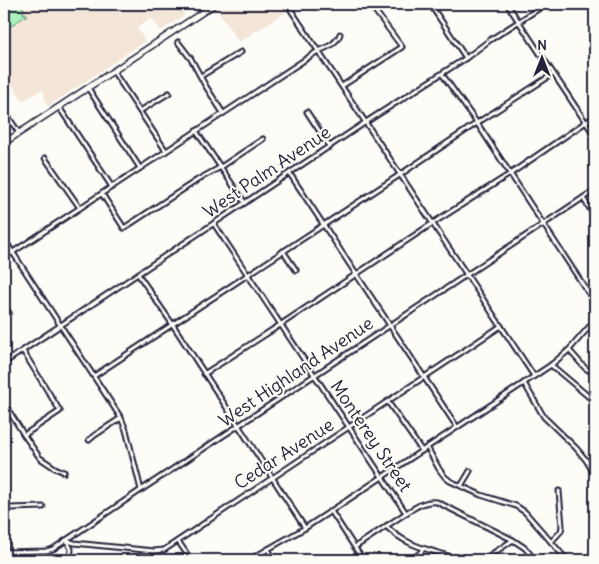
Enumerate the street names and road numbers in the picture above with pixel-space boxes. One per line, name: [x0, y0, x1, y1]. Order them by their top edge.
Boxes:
street label: West Palm Avenue: [199, 120, 335, 223]
street label: West Highland Avenue: [214, 311, 377, 432]
street label: Monterey Street: [326, 376, 417, 496]
street label: Cedar Avenue: [230, 413, 338, 494]

